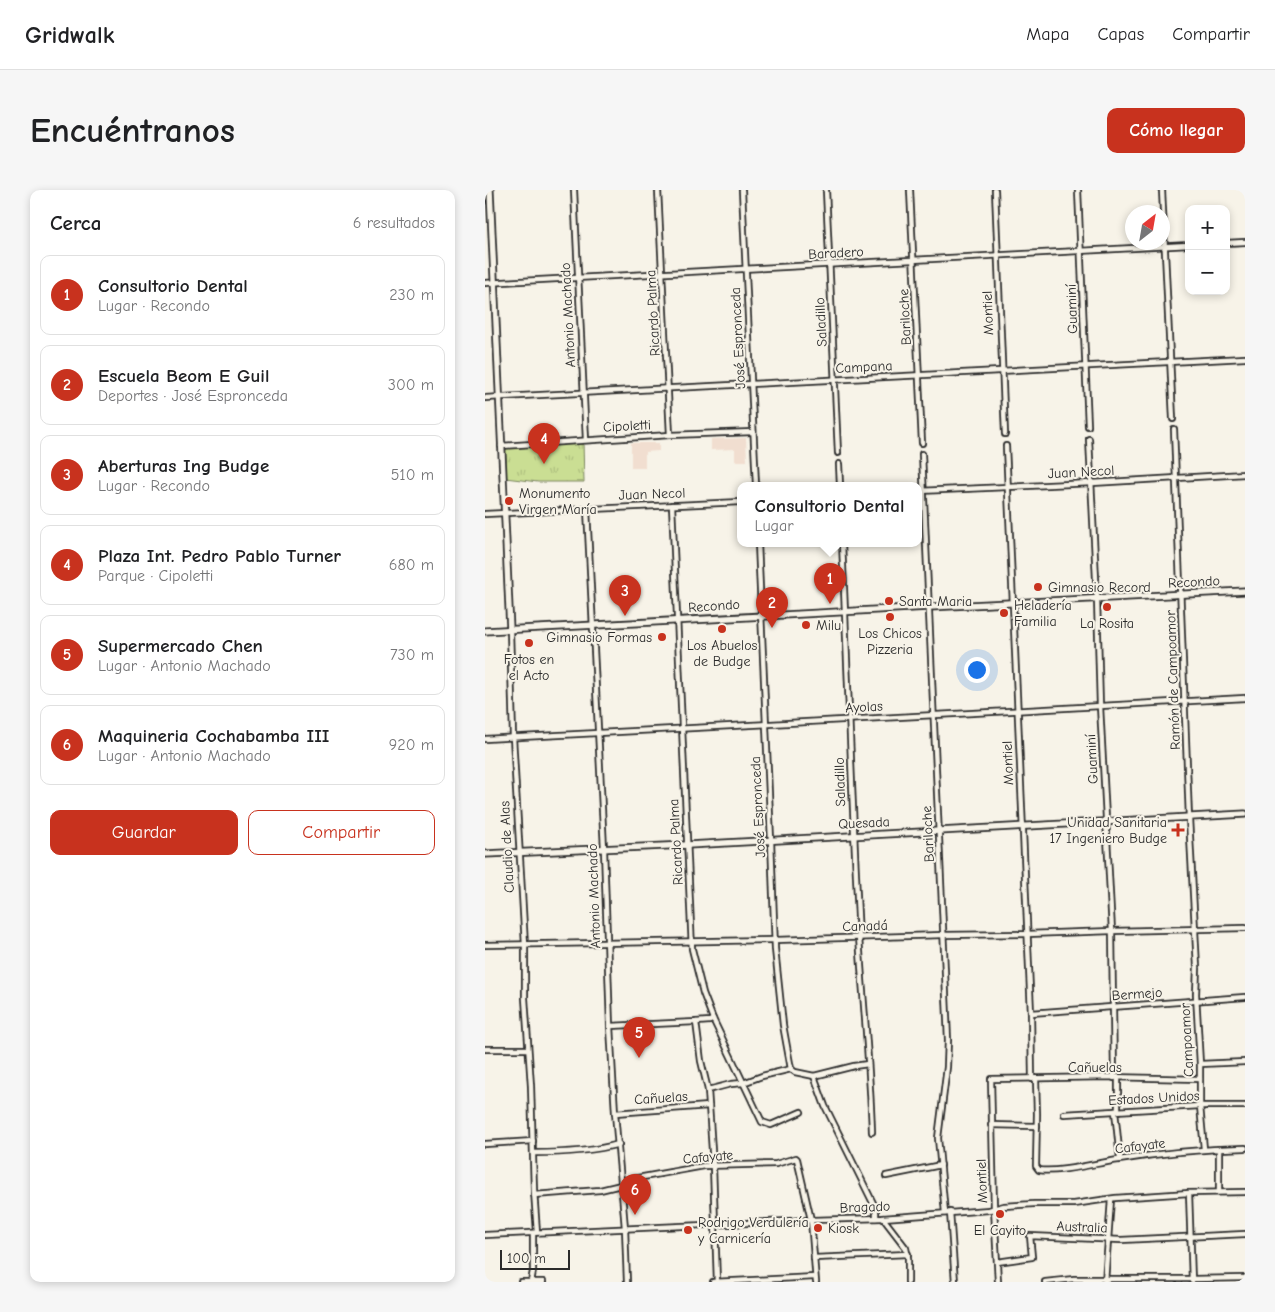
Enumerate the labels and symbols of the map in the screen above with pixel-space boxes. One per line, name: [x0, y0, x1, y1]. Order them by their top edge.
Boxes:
north arrow: [1125, 205, 1170, 250]
street label: Baradero: [808, 243, 864, 263]
street label: Antonio Machado: [557, 262, 579, 368]
street label: Ricardo Palma: [642, 269, 664, 357]
street label: Guaminí: [1063, 283, 1081, 334]
street label: José Espronceda: [727, 287, 749, 389]
street label: Bariloche: [895, 288, 915, 346]
street label: Montiel: [979, 291, 997, 335]
street label: Saladillo: [811, 297, 831, 347]
street label: Campana: [835, 357, 893, 377]
street label: Cipoletti: [603, 416, 651, 436]
pin: 4: [528, 423, 560, 464]
street label: Juan Necol: [1047, 462, 1115, 482]
street label: Juan Necol: [618, 484, 686, 504]
place label: Monumento Virgen María: [519, 485, 597, 518]
marker: Monumento Virgen María: [503, 495, 515, 507]
pin: 1: [814, 563, 846, 604]
street label: Recondo: [1168, 572, 1220, 592]
pin: 3: [609, 575, 641, 616]
place label: Gimnasio Record: [1048, 579, 1151, 596]
marker: Gimnasio Record: [1032, 581, 1044, 593]
pin: 2: [756, 587, 788, 628]
place label: Santa Maria: [899, 593, 972, 610]
marker: Santa Maria: [883, 595, 895, 607]
street label: Recondo: [688, 596, 740, 616]
place label: Heladería Familia: [1014, 597, 1072, 630]
marker: La Rosita: [1101, 601, 1113, 613]
marker: Heladería Familia: [998, 607, 1010, 619]
street label: Ramón de Campoamor: [1162, 609, 1184, 750]
marker: Los Chicos Pizzeria: [884, 611, 896, 623]
place label: La Rosita: [1080, 615, 1134, 632]
place label: Milu: [816, 617, 841, 634]
marker: Milu: [800, 619, 812, 631]
marker: Los Abuelos de Budge: [716, 623, 728, 635]
place label: Los Chicos Pizzeria: [858, 625, 922, 658]
place label: Gimnasio Formas: [546, 629, 652, 646]
marker: Gimnasio Formas: [656, 631, 668, 643]
marker: Fotos en el Acto: [523, 637, 535, 649]
place label: Los Abuelos de Budge: [687, 637, 757, 670]
place label: Fotos en el Acto: [504, 651, 554, 684]
your location: [964, 657, 990, 683]
street label: Ayolas: [845, 698, 883, 716]
street label: Guaminí: [1082, 733, 1102, 784]
street label: Montiel: [999, 741, 1017, 785]
street label: José Espronceda: [747, 756, 769, 858]
street label: Saladillo: [831, 757, 849, 807]
street label: Ricardo Palma: [665, 798, 687, 886]
street label: Claudio de Alas: [496, 800, 518, 893]
street label: Bariloche: [918, 805, 938, 863]
street label: Quesada: [838, 813, 890, 833]
place label: Unidad Sanitaria 17 Ingeniero Budge: [1049, 814, 1167, 847]
marker: Unidad Sanitaria 17 Ingeniero Budge: [1171, 823, 1185, 837]
street label: Antonio Machado: [584, 843, 604, 949]
street label: Canadá: [842, 917, 888, 935]
street label: Bermejo: [1111, 984, 1163, 1004]
street label: Campoamor: [1177, 1002, 1197, 1077]
pin: 5: [623, 1017, 655, 1058]
street label: Cañuelas: [1068, 1059, 1122, 1076]
street label: Estados Unidos: [1108, 1087, 1200, 1109]
street label: Cañuelas: [634, 1088, 689, 1108]
street label: Cafayate: [1114, 1134, 1166, 1158]
street label: Cafayate: [682, 1146, 734, 1168]
street label: Montiel: [973, 1159, 991, 1203]
pin: 6: [619, 1174, 651, 1215]
street label: Bragado: [839, 1198, 891, 1216]
marker: El Cayito: [994, 1208, 1006, 1220]
place label: Rodrigo Verdulería y Carnicería: [697, 1214, 809, 1247]
street label: Australia: [1056, 1218, 1108, 1236]
place label: Kiosk: [828, 1220, 859, 1237]
marker: Kiosk: [812, 1222, 824, 1234]
place label: El Cayito: [974, 1222, 1026, 1239]
marker: Rodrigo Verdulería y Carnicería: [682, 1224, 694, 1236]
scale bar: [500, 1247, 570, 1270]

